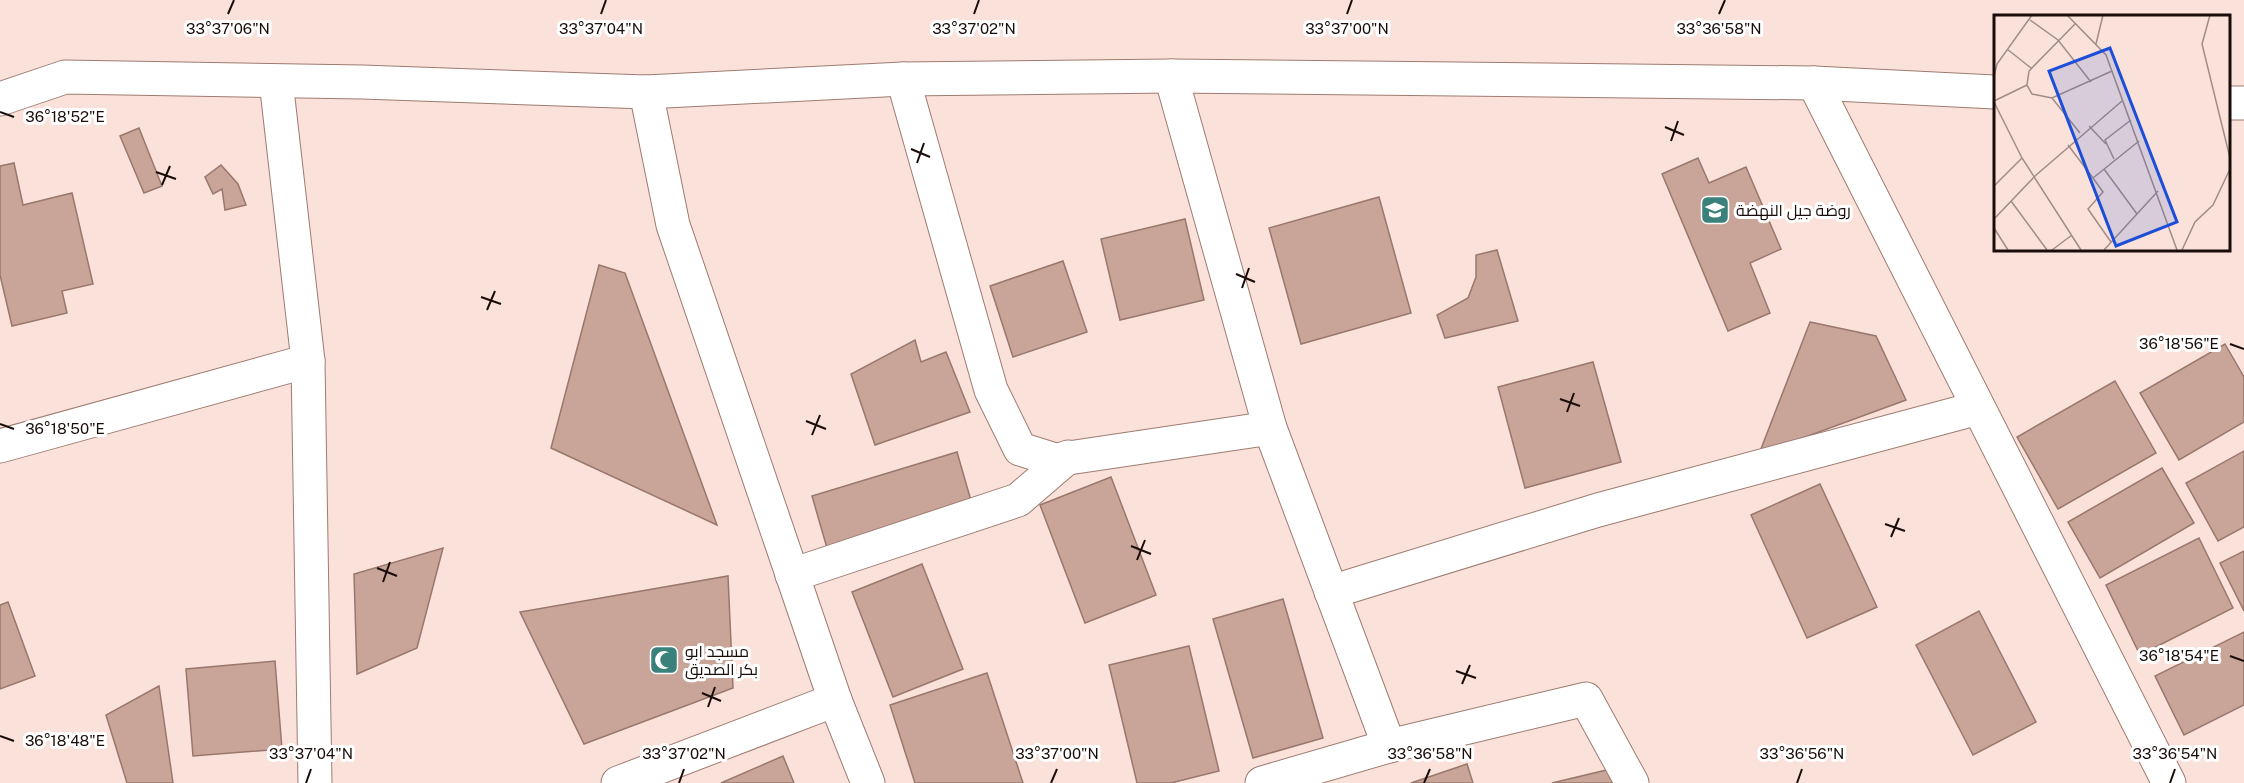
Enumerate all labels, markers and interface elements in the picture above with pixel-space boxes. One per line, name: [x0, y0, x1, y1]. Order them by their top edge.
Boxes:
inset map: [1994, 15, 2229, 250]
text: 33°37'06"N: [186, 20, 270, 37]
text: 33°37'04"N: [559, 20, 643, 37]
text: 33°37'02"N: [932, 20, 1016, 37]
text: 33°37'00"N: [1305, 20, 1389, 37]
text: 33°36'58"N: [1676, 20, 1762, 37]
text: 36°18'52"E: [25, 108, 105, 125]
school or university icon: روضة جيل النهضة: [1699, 194, 1731, 226]
place label: روضة جيل النهضة: [1736, 201, 1851, 221]
text: 36°18'56"E: [2139, 335, 2219, 352]
text: 36°18'50"E: [25, 420, 105, 437]
place label: مسجد ابو بكر الصديق: [685, 642, 758, 680]
mosque icon: مسجد ابو بكر الصديق: [648, 644, 680, 676]
text: 36°18'54"E: [2139, 647, 2219, 664]
text: 36°18'48"E: [25, 732, 105, 749]
text: 33°37'04"N: [269, 745, 353, 762]
text: 33°37'02"N: [642, 745, 726, 762]
text: 33°37'00"N: [1015, 745, 1099, 762]
text: 33°36'58"N: [1387, 745, 1473, 762]
text: 33°36'56"N: [1760, 745, 1844, 762]
text: 33°36'54"N: [2133, 745, 2217, 762]

